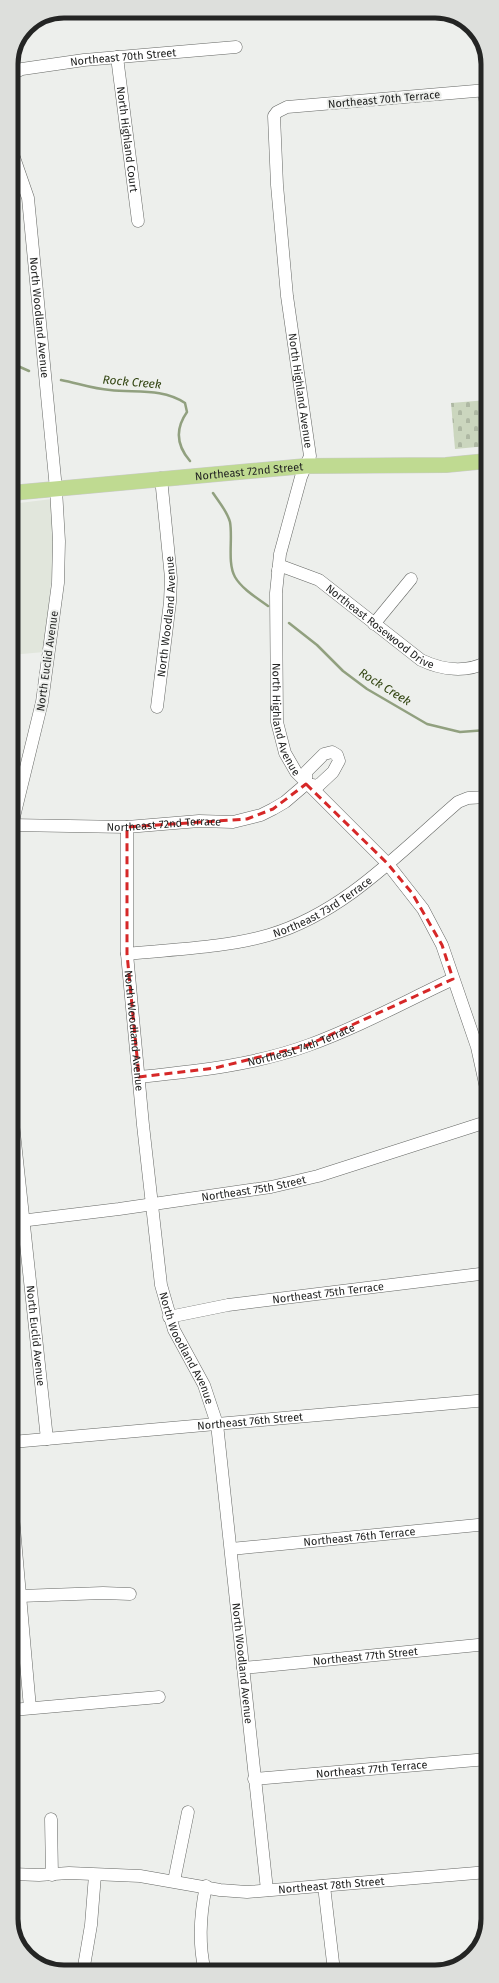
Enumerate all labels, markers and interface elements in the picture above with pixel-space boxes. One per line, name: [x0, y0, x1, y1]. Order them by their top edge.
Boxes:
street label: Northeast 70th Street: [69, 46, 177, 69]
street label: North Highland Court: [114, 86, 140, 193]
street label: Northeast 70th Terrace: [327, 88, 441, 111]
street label: North Woodland Avenue: [27, 256, 51, 379]
street label: North Highland Avenue: [285, 332, 315, 449]
water label: Rock Creek: [102, 372, 162, 392]
street label: Northeast 72nd Street: [194, 460, 304, 483]
street label: North Woodland Avenue: [155, 555, 178, 678]
street label: Northeast Rosewood Drive: [323, 582, 436, 672]
street label: North Euclid Avenue: [34, 610, 61, 712]
street label: North Highland Avenue: [270, 663, 302, 779]
water label: Rock Creek: [356, 665, 414, 709]
street label: Northeast 72nd Terrace: [106, 815, 221, 834]
street label: Northeast 73rd Terrace: [271, 874, 375, 940]
street label: North Woodland Avenue: [122, 970, 146, 1092]
street label: Northeast 74th Terrace: [247, 1021, 357, 1069]
street label: Northeast 75th Street: [201, 1173, 307, 1204]
street label: Northeast 75th Terrace: [272, 1280, 385, 1306]
street label: North Euclid Avenue: [23, 1285, 47, 1387]
street label: North Woodland Avenue: [156, 1290, 216, 1406]
street label: Northeast 76th Street: [197, 1410, 304, 1433]
street label: Northeast 76th Terrace: [303, 1525, 416, 1549]
street label: North Woodland Avenue: [229, 1602, 255, 1724]
street label: Northeast 77th Street: [312, 1645, 419, 1668]
street label: Northeast 77th Terrace: [315, 1758, 428, 1781]
street label: Northeast 78th Street: [278, 1875, 385, 1896]

